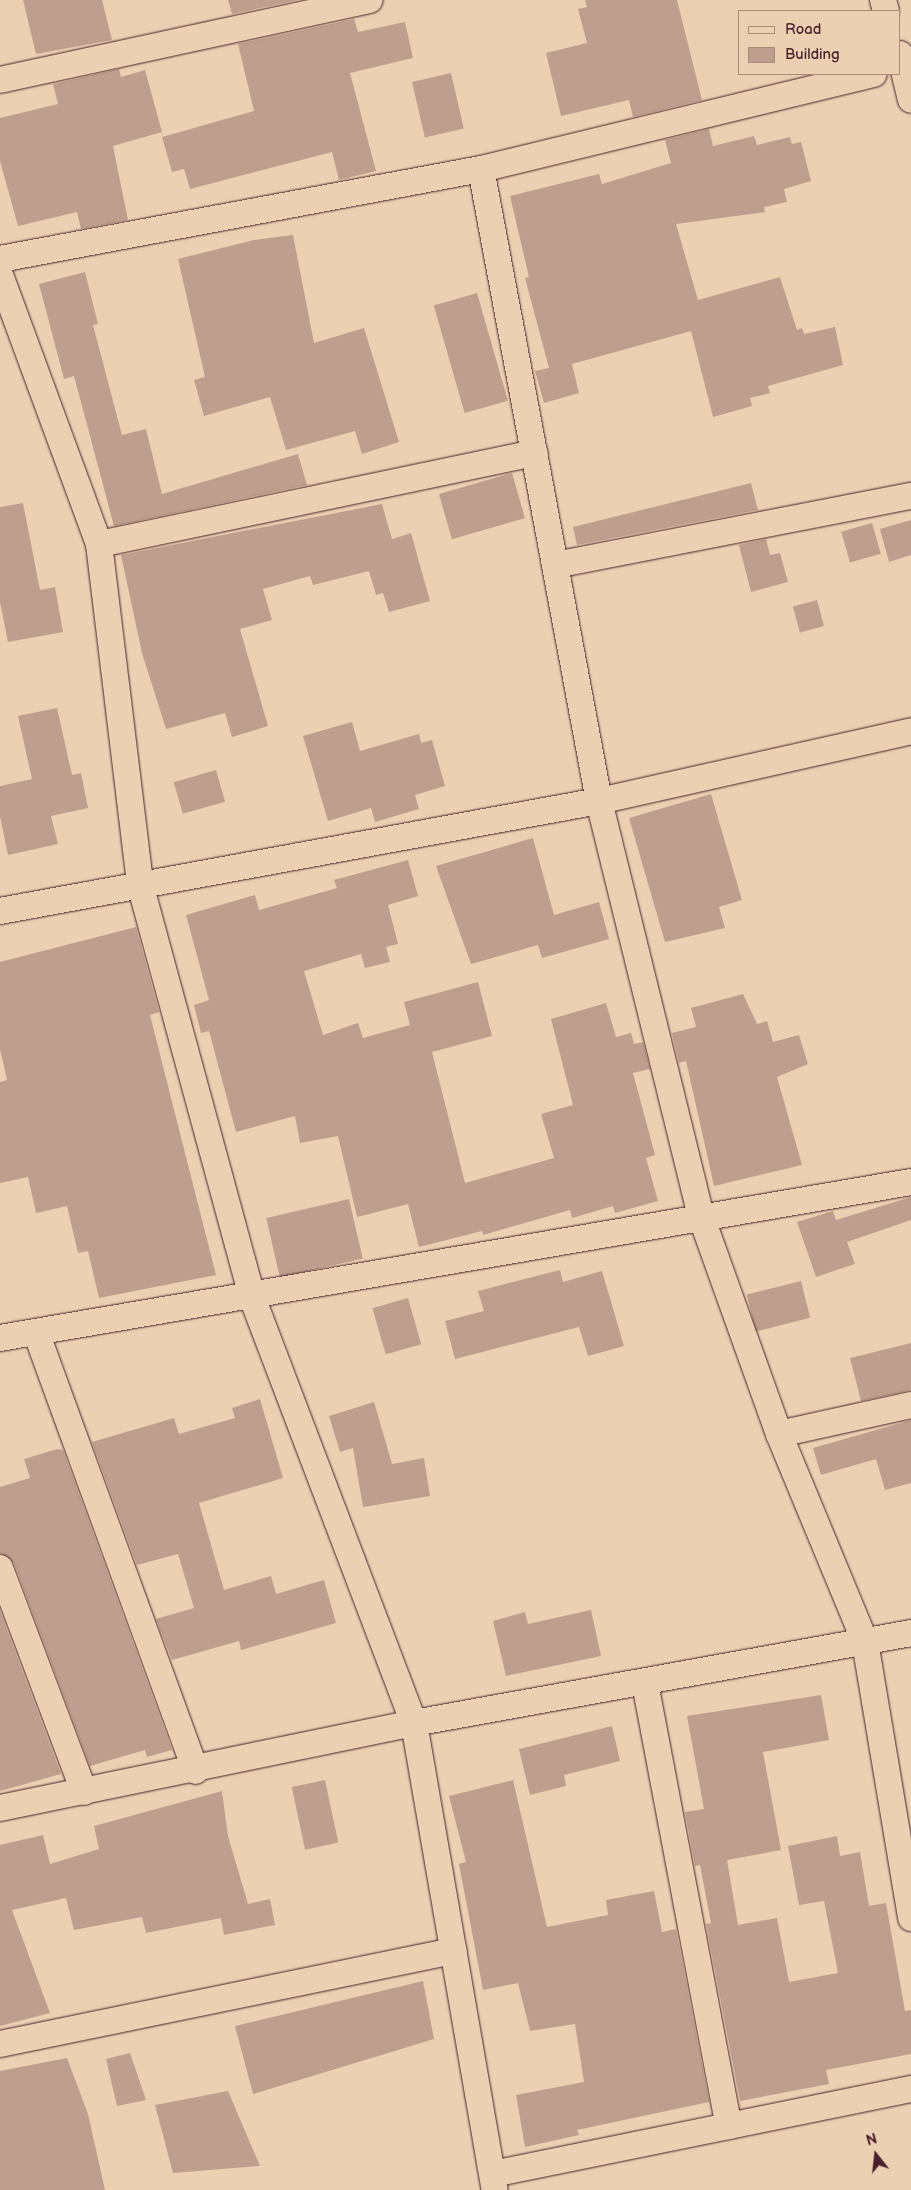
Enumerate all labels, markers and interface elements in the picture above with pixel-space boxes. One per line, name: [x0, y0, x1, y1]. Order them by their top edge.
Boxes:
legend: [738, 10, 901, 75]
text: Road: [785, 20, 821, 39]
text: Building: [785, 45, 840, 64]
north arrow: [851, 2130, 901, 2180]
text: N: [864, 2130, 879, 2150]

